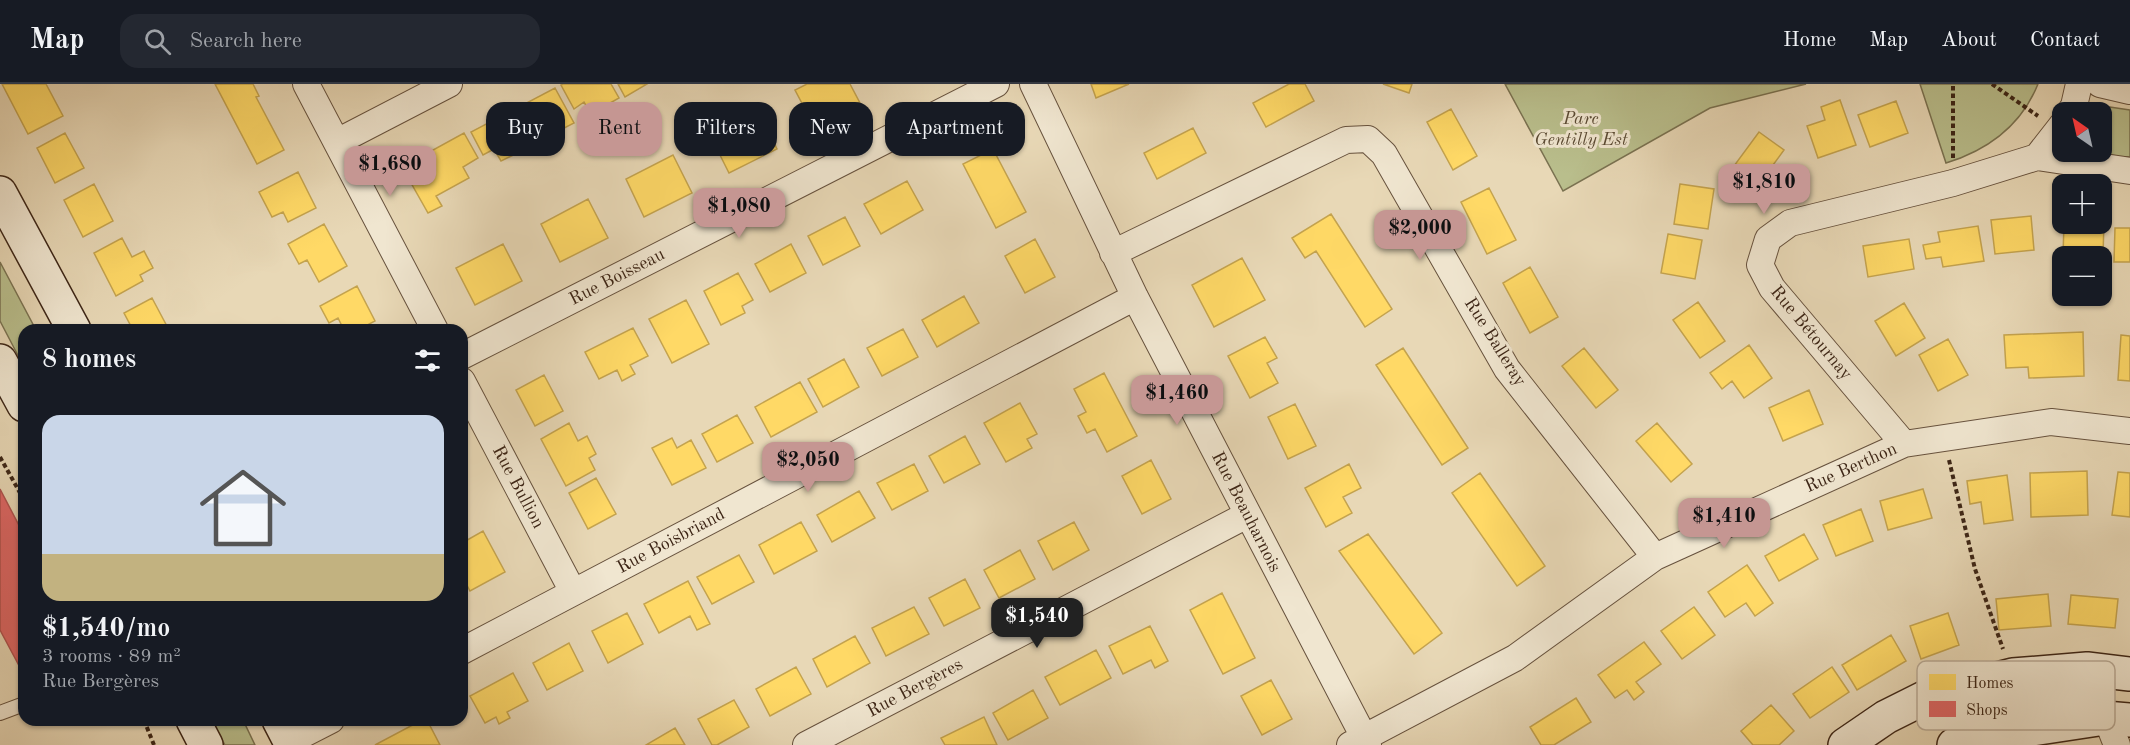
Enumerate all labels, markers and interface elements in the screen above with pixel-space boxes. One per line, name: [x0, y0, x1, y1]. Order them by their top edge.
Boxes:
search box: [120, 14, 540, 68]
icon: search: [141, 25, 174, 58]
text: Map: [30, 27, 84, 55]
text: Search here: [189, 30, 302, 52]
text: Home: [1783, 30, 1836, 51]
text: Map: [1869, 30, 1908, 51]
text: About: [1941, 30, 1997, 51]
text: Contact: [2030, 30, 2100, 51]
chip: Buy: [486, 102, 565, 156]
chip: Rent: [577, 102, 662, 156]
chip: Filters: [674, 102, 777, 156]
chip: New: [789, 102, 873, 156]
chip: Apartment: [885, 102, 1025, 156]
north arrow: [2052, 102, 2112, 162]
map controls: [2052, 102, 2112, 306]
park label: Parc Gentilly Est: [1534, 110, 1628, 149]
pin: $1,680: [341, 146, 439, 197]
text: $1,680: [358, 155, 422, 175]
pin: $1,810: [1715, 164, 1813, 215]
text: $1,810: [1732, 173, 1796, 193]
button: +: [2052, 174, 2112, 234]
pin: $1,080: [690, 188, 788, 239]
text: $1,080: [707, 197, 771, 217]
pin: $2,000: [1371, 210, 1469, 261]
text: $2,000: [1388, 219, 1452, 239]
street label: Rue Boisseau: [566, 245, 668, 309]
button: −: [2052, 246, 2112, 306]
street label: Rue Bétournay: [1767, 283, 1856, 384]
street label: Rue Balleray: [1461, 295, 1530, 390]
icon: filters: [411, 344, 444, 377]
text: 8 homes: [42, 347, 136, 373]
pin: $1,460: [1128, 375, 1226, 426]
text: $1,460: [1145, 384, 1209, 404]
street label: Rue Berthon: [1802, 440, 1900, 496]
pin: $2,050: [759, 442, 857, 493]
street label: Rue Bullion: [489, 443, 547, 532]
street label: Rue Beauharnois: [1208, 449, 1284, 575]
text: $2,050: [776, 451, 840, 471]
icon: home: [189, 454, 297, 562]
pin: $1,410: [1675, 498, 1773, 549]
street label: Rue Boisbriand: [614, 505, 728, 577]
text: $1,410: [1692, 507, 1756, 527]
pin: $1,540: [988, 598, 1086, 649]
text: $1,540: [1005, 607, 1069, 627]
text: $1,540/mo: [42, 616, 170, 642]
text: 3 rooms · 89 m²: [42, 647, 181, 667]
street label: Rue Bergères: [864, 655, 966, 721]
legend: [1917, 661, 2115, 730]
text: Rue Bergères: [42, 672, 159, 692]
text: Homes: [1966, 676, 2014, 692]
text: Shops: [1966, 703, 2008, 719]

